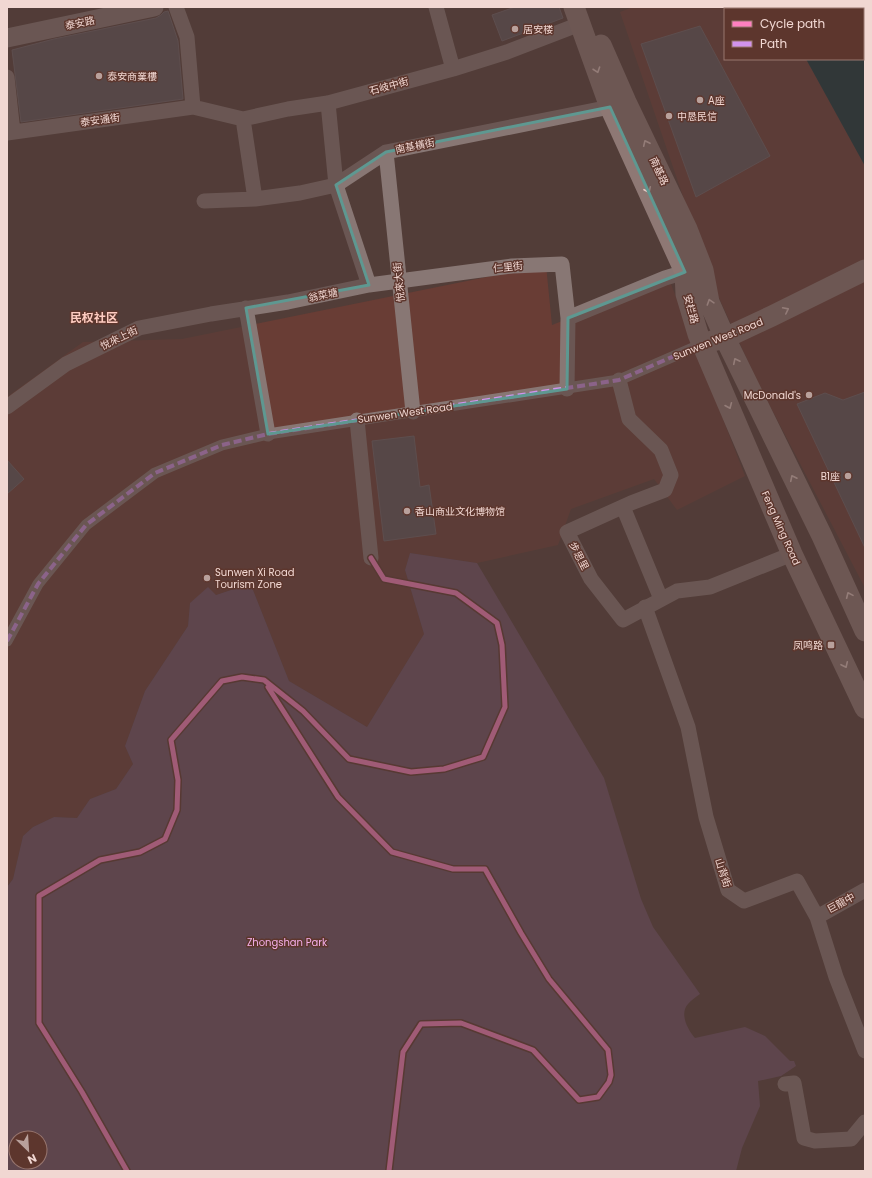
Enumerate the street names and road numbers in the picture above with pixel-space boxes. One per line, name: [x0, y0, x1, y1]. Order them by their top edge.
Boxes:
street label: 泰安路: [64, 13, 96, 33]
street label: 石岐中街: [368, 74, 410, 98]
street label: 泰安通街: [79, 110, 121, 130]
street label: 南基橫街: [394, 135, 436, 157]
street label: 南基路: [646, 154, 672, 188]
street label: 仁里街: [492, 258, 524, 276]
street label: 悅來大街: [389, 261, 409, 303]
street label: 翁菜塘: [307, 285, 339, 305]
street label: 安栏路: [680, 293, 702, 325]
street label: Sunwen West Road: [671, 314, 765, 364]
street label: 悅來上街: [98, 322, 140, 354]
street label: Sunwen West Road: [357, 399, 453, 427]
street label: Feng Ming Road: [758, 488, 804, 568]
street label: 步思里: [566, 539, 592, 573]
street label: 山背街: [711, 856, 735, 890]
street label: 巨龍中: [824, 889, 858, 917]

